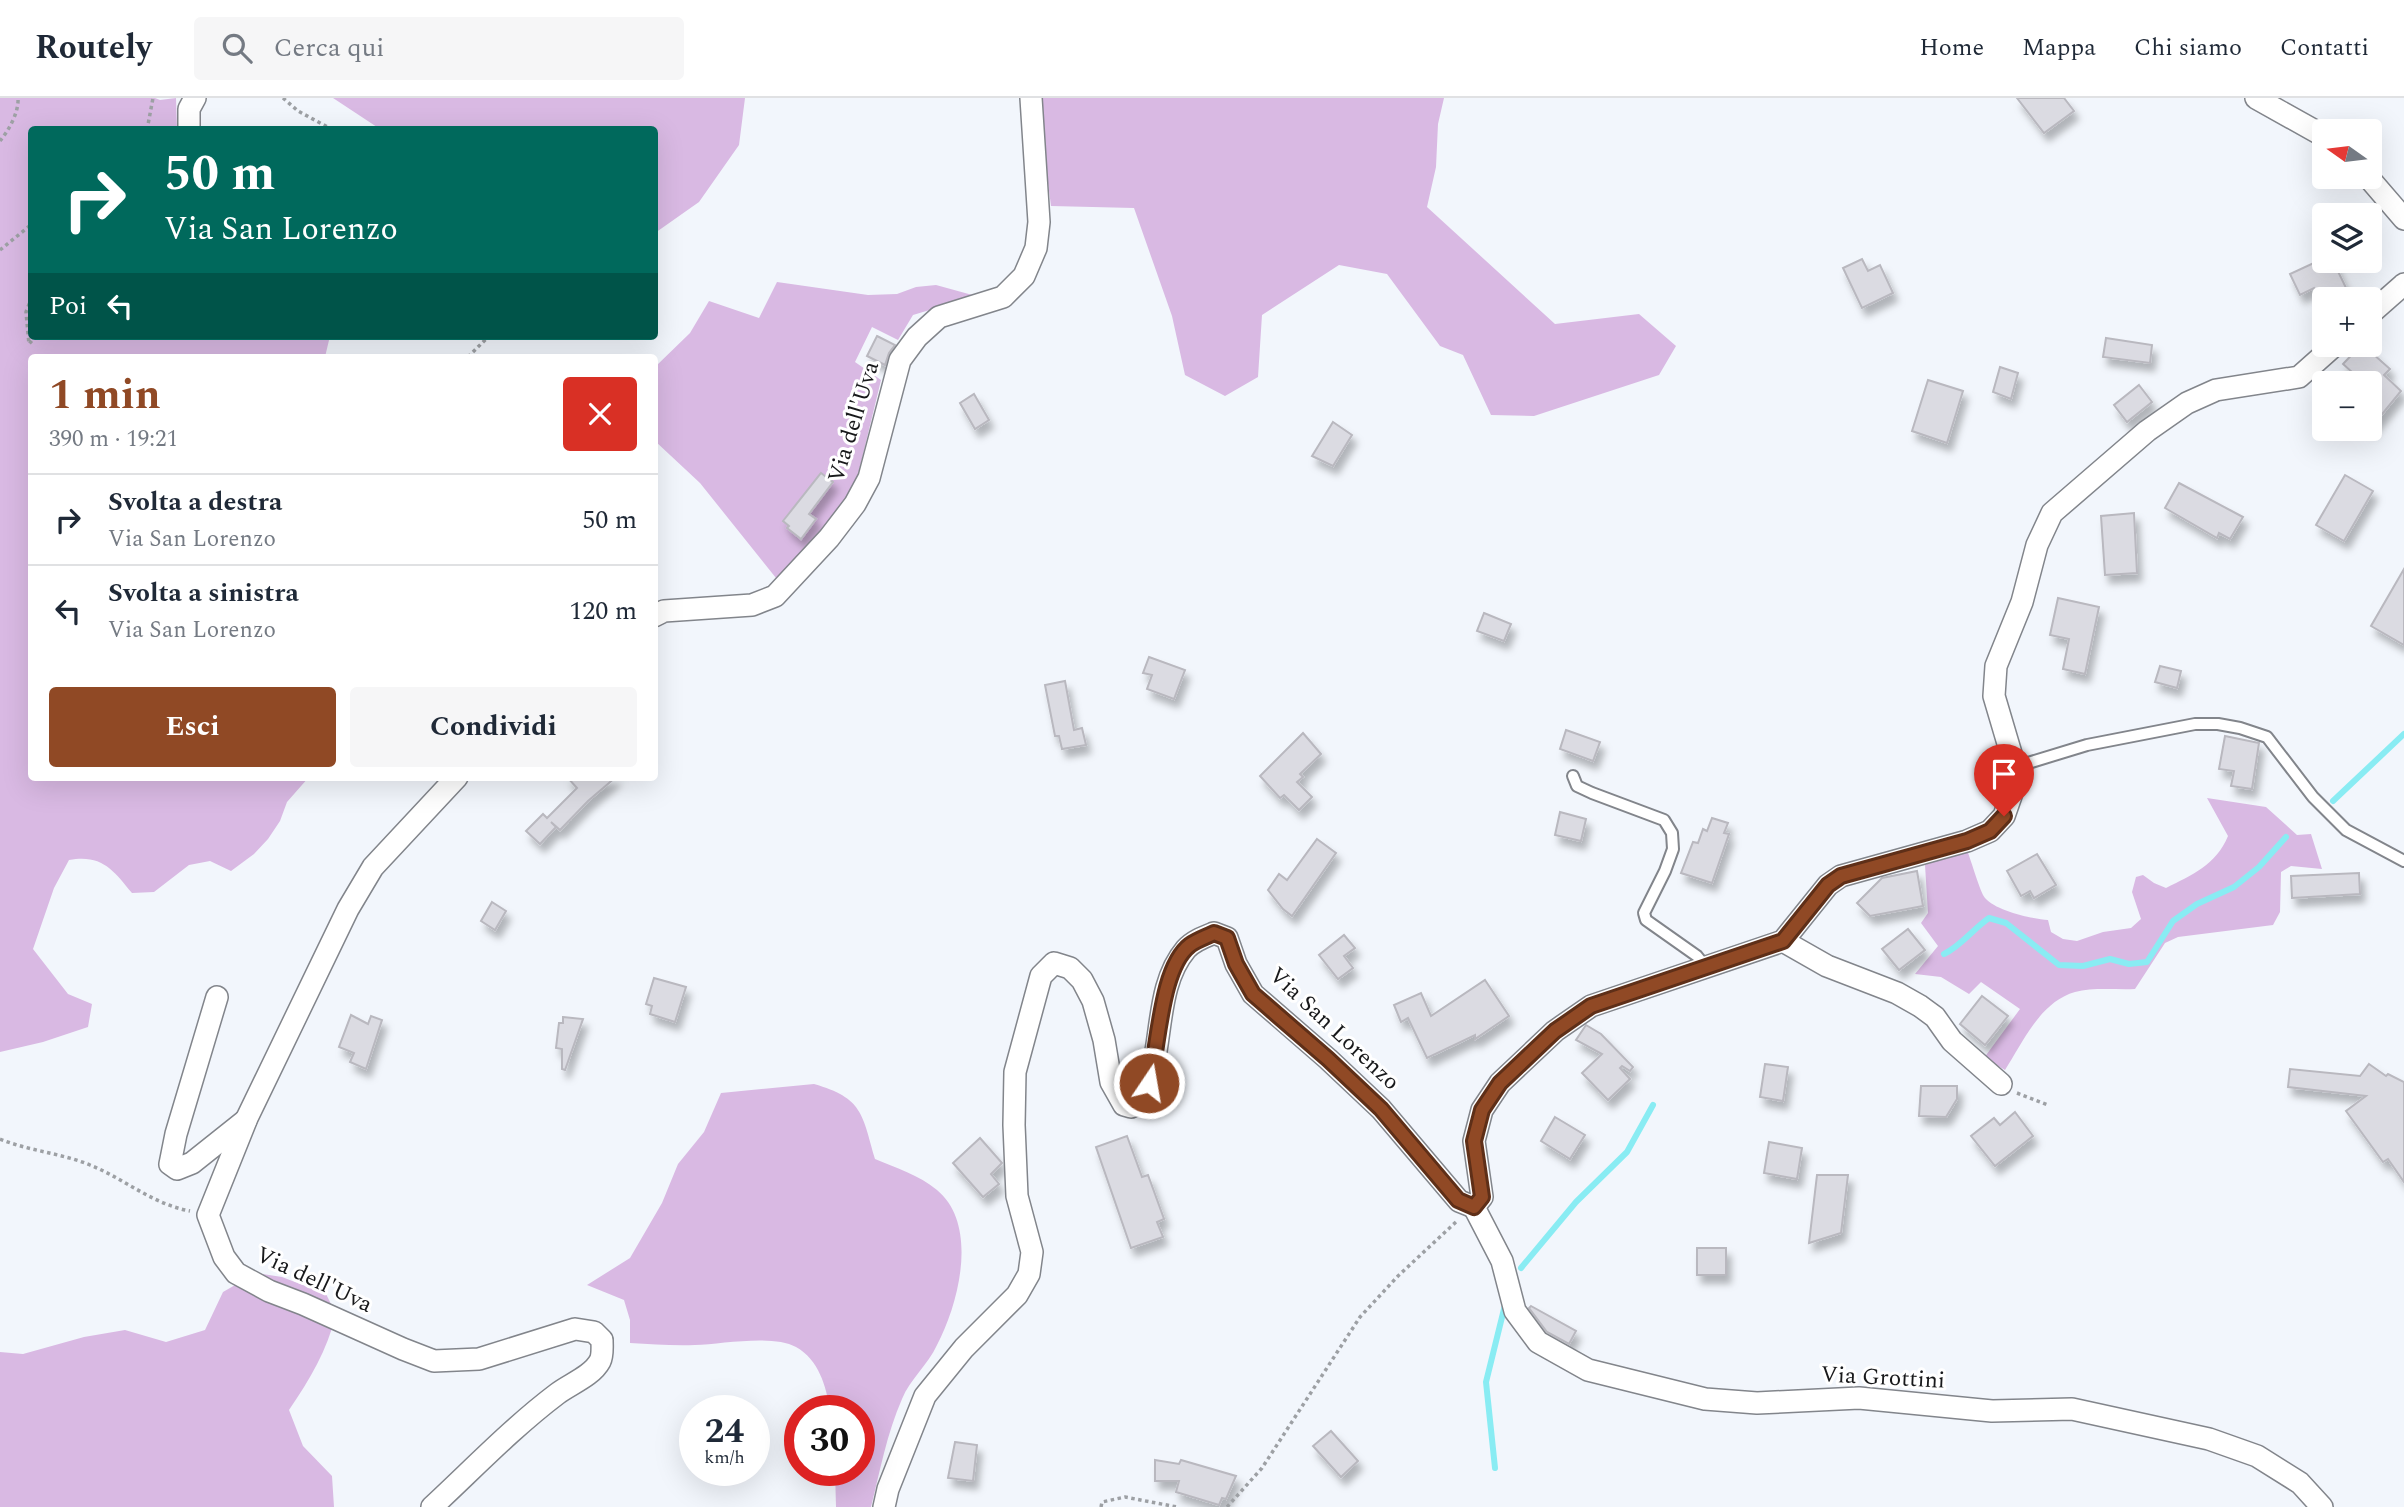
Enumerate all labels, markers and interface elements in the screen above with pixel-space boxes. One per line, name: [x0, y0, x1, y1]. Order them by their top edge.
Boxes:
search box: [194, 17, 684, 80]
text: Routely: [35, 23, 152, 73]
text: Cerca qui: [274, 28, 384, 68]
icon: search: [218, 29, 256, 67]
text: Home: [1919, 30, 1984, 66]
text: Mappa: [2022, 30, 2096, 66]
text: Chi siamo: [2134, 30, 2242, 66]
text: Contatti: [2280, 30, 2369, 66]
north arrow: [2312, 119, 2382, 189]
map controls: [2312, 119, 2382, 441]
text: 50 m: [164, 137, 275, 212]
icon: right: [49, 154, 140, 245]
button: layers: [2312, 203, 2382, 273]
text: Via San Lorenzo: [164, 205, 398, 254]
text: Poi: [49, 286, 87, 326]
icon: left: [101, 287, 139, 325]
button: +: [2312, 287, 2382, 357]
street label: Via dell'Uva: [819, 357, 889, 487]
text: 1 min: [49, 364, 161, 427]
button: −: [2312, 371, 2382, 441]
button: close: [563, 377, 637, 451]
text: 390 m · 19:21: [49, 422, 178, 457]
text: Svolta a destra: [108, 482, 282, 522]
text: 50 m: [582, 500, 637, 540]
icon: right: [49, 501, 87, 539]
text: Via San Lorenzo: [108, 522, 276, 557]
text: Svolta a sinistra: [108, 573, 299, 613]
text: 120 m: [569, 591, 637, 631]
icon: left: [49, 592, 87, 630]
text: Via San Lorenzo: [108, 613, 276, 648]
button: Esci: [49, 687, 336, 767]
button: Condividi: [350, 687, 637, 767]
pin: [1974, 744, 2034, 816]
icon: arrive: [1985, 755, 2023, 793]
street label: Via San Lorenzo: [1261, 959, 1407, 1099]
position arrow: [1112, 1046, 1186, 1120]
street label: Via dell'Uva: [250, 1238, 378, 1322]
street label: Via Grottini: [1820, 1357, 1946, 1399]
speed limit sign: 30: [784, 1395, 875, 1486]
text: 24: [705, 1405, 744, 1458]
text: km/h: [704, 1444, 745, 1471]

